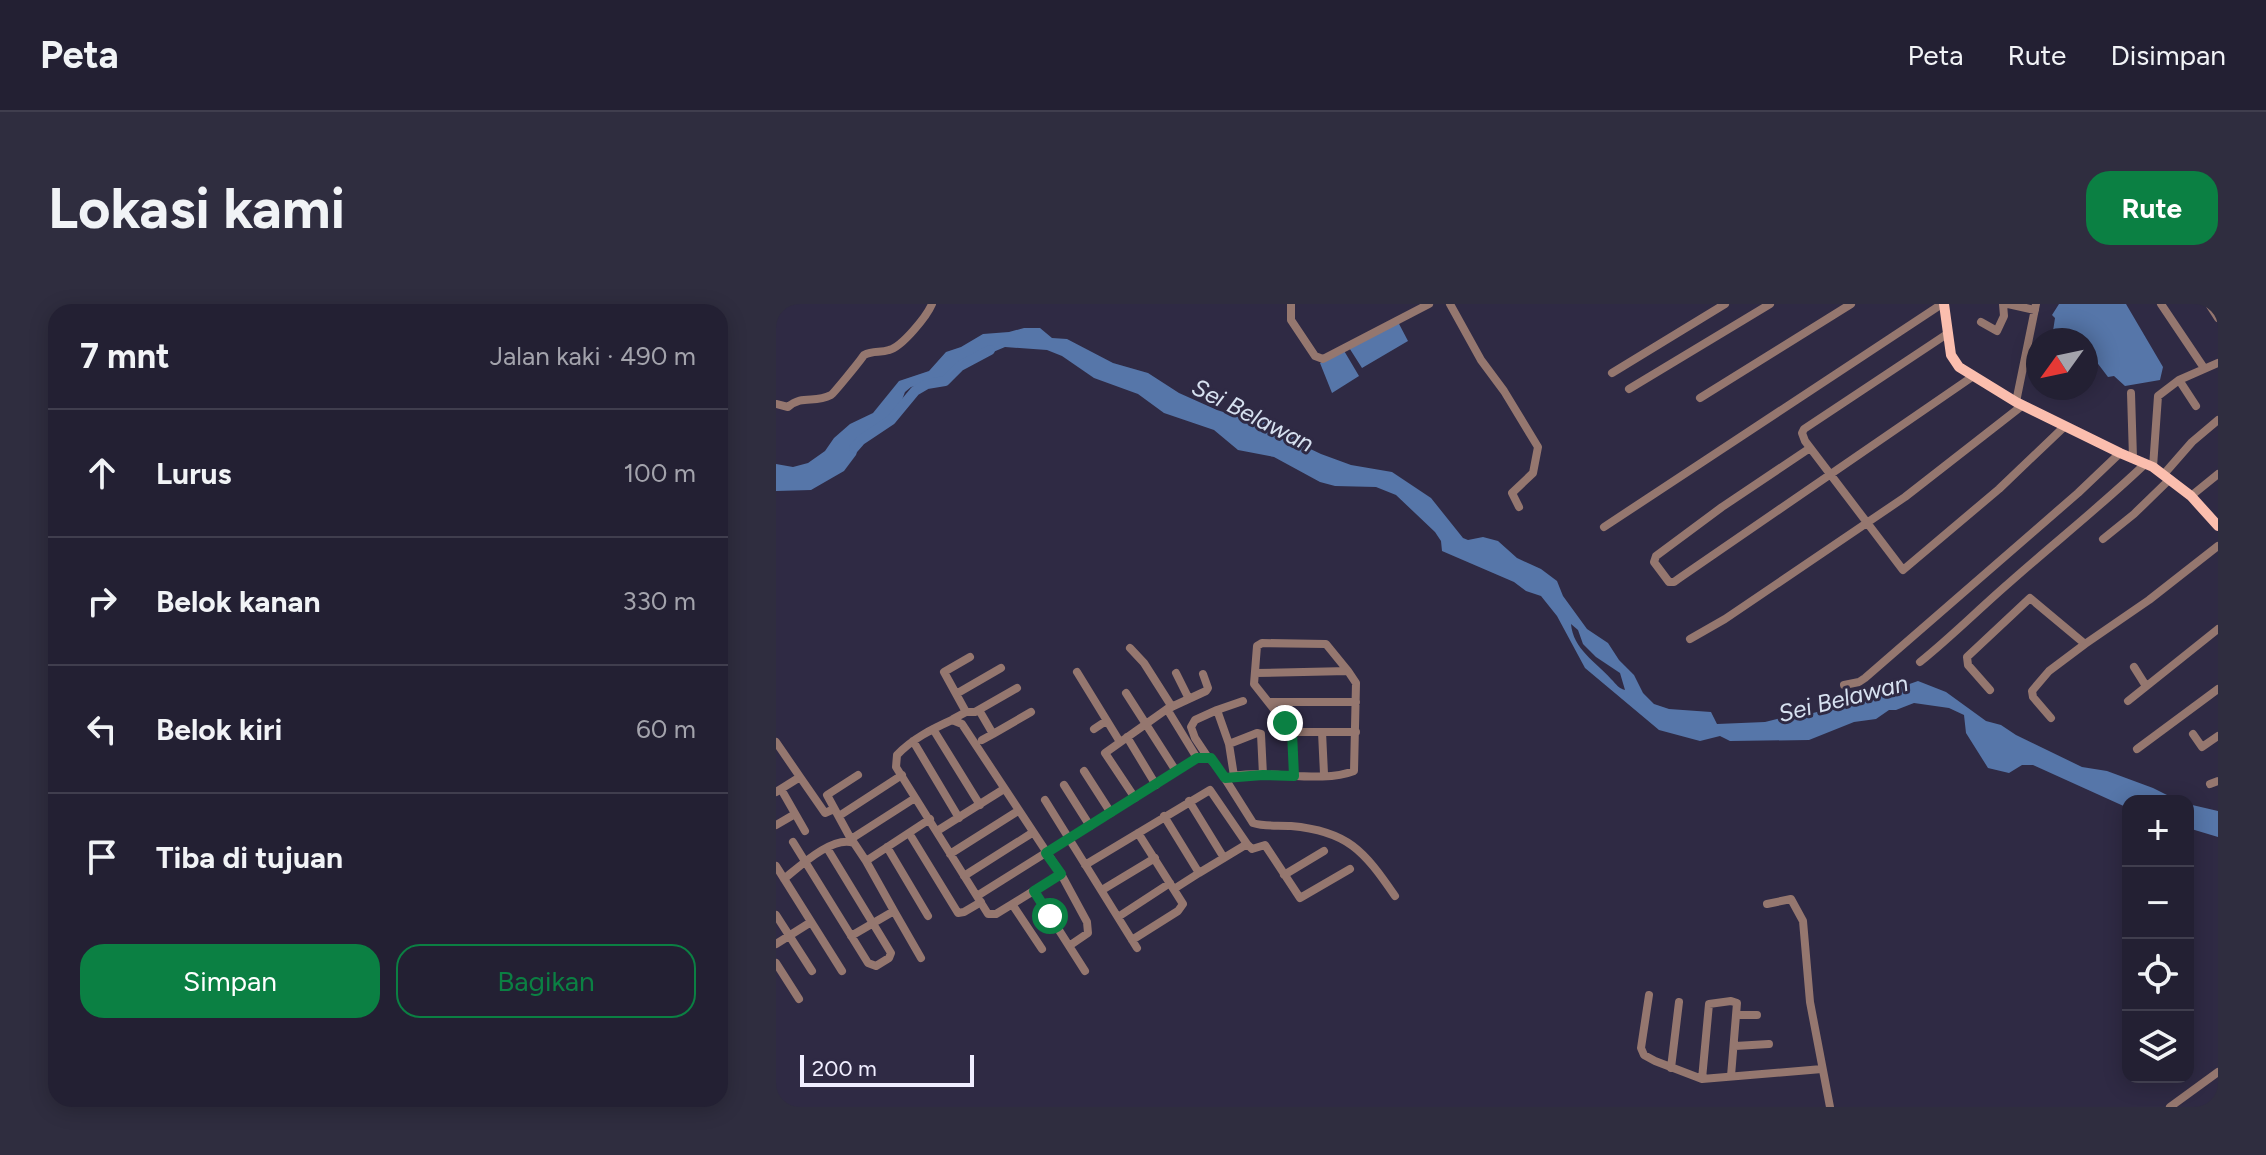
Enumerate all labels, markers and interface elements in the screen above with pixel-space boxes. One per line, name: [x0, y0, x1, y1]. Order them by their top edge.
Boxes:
text: Peta: [40, 32, 119, 78]
text: Peta: [1907, 38, 1963, 72]
text: Rute: [2007, 38, 2066, 72]
text: Disimpan: [2110, 38, 2226, 72]
button: Rute: [2086, 171, 2218, 245]
text: Lokasi kami: [48, 175, 345, 242]
north arrow: [2026, 328, 2098, 400]
text: 7 mnt: [80, 336, 170, 377]
text: Jalan kaki · 490 m: [490, 340, 696, 372]
water label: Sei Belawan: [1187, 372, 1319, 458]
icon: ahead: [80, 451, 124, 495]
text: Lurus: [156, 455, 232, 492]
text: 100 m: [623, 457, 696, 489]
icon: right: [80, 579, 124, 623]
text: Belok kanan: [156, 583, 321, 620]
text: 330 m: [622, 585, 696, 617]
water label: Sei Belawan: [1775, 668, 1911, 728]
route end: [1267, 705, 1303, 741]
icon: left: [80, 707, 124, 751]
text: Belok kiri: [156, 711, 282, 748]
text: 60 m: [636, 713, 696, 745]
map controls: [2122, 795, 2194, 1083]
button: +: [2122, 795, 2194, 867]
icon: arrive: [80, 835, 124, 879]
text: Tiba di tujuan: [156, 839, 343, 876]
button: −: [2122, 867, 2194, 939]
route start: [1032, 898, 1068, 934]
button: locate: [2122, 939, 2194, 1011]
button: Simpan: [80, 944, 380, 1018]
button: Bagikan: [396, 944, 696, 1018]
button: layers: [2122, 1011, 2194, 1083]
scale bar: [800, 1051, 974, 1087]
text: 200 m: [812, 1055, 877, 1082]

